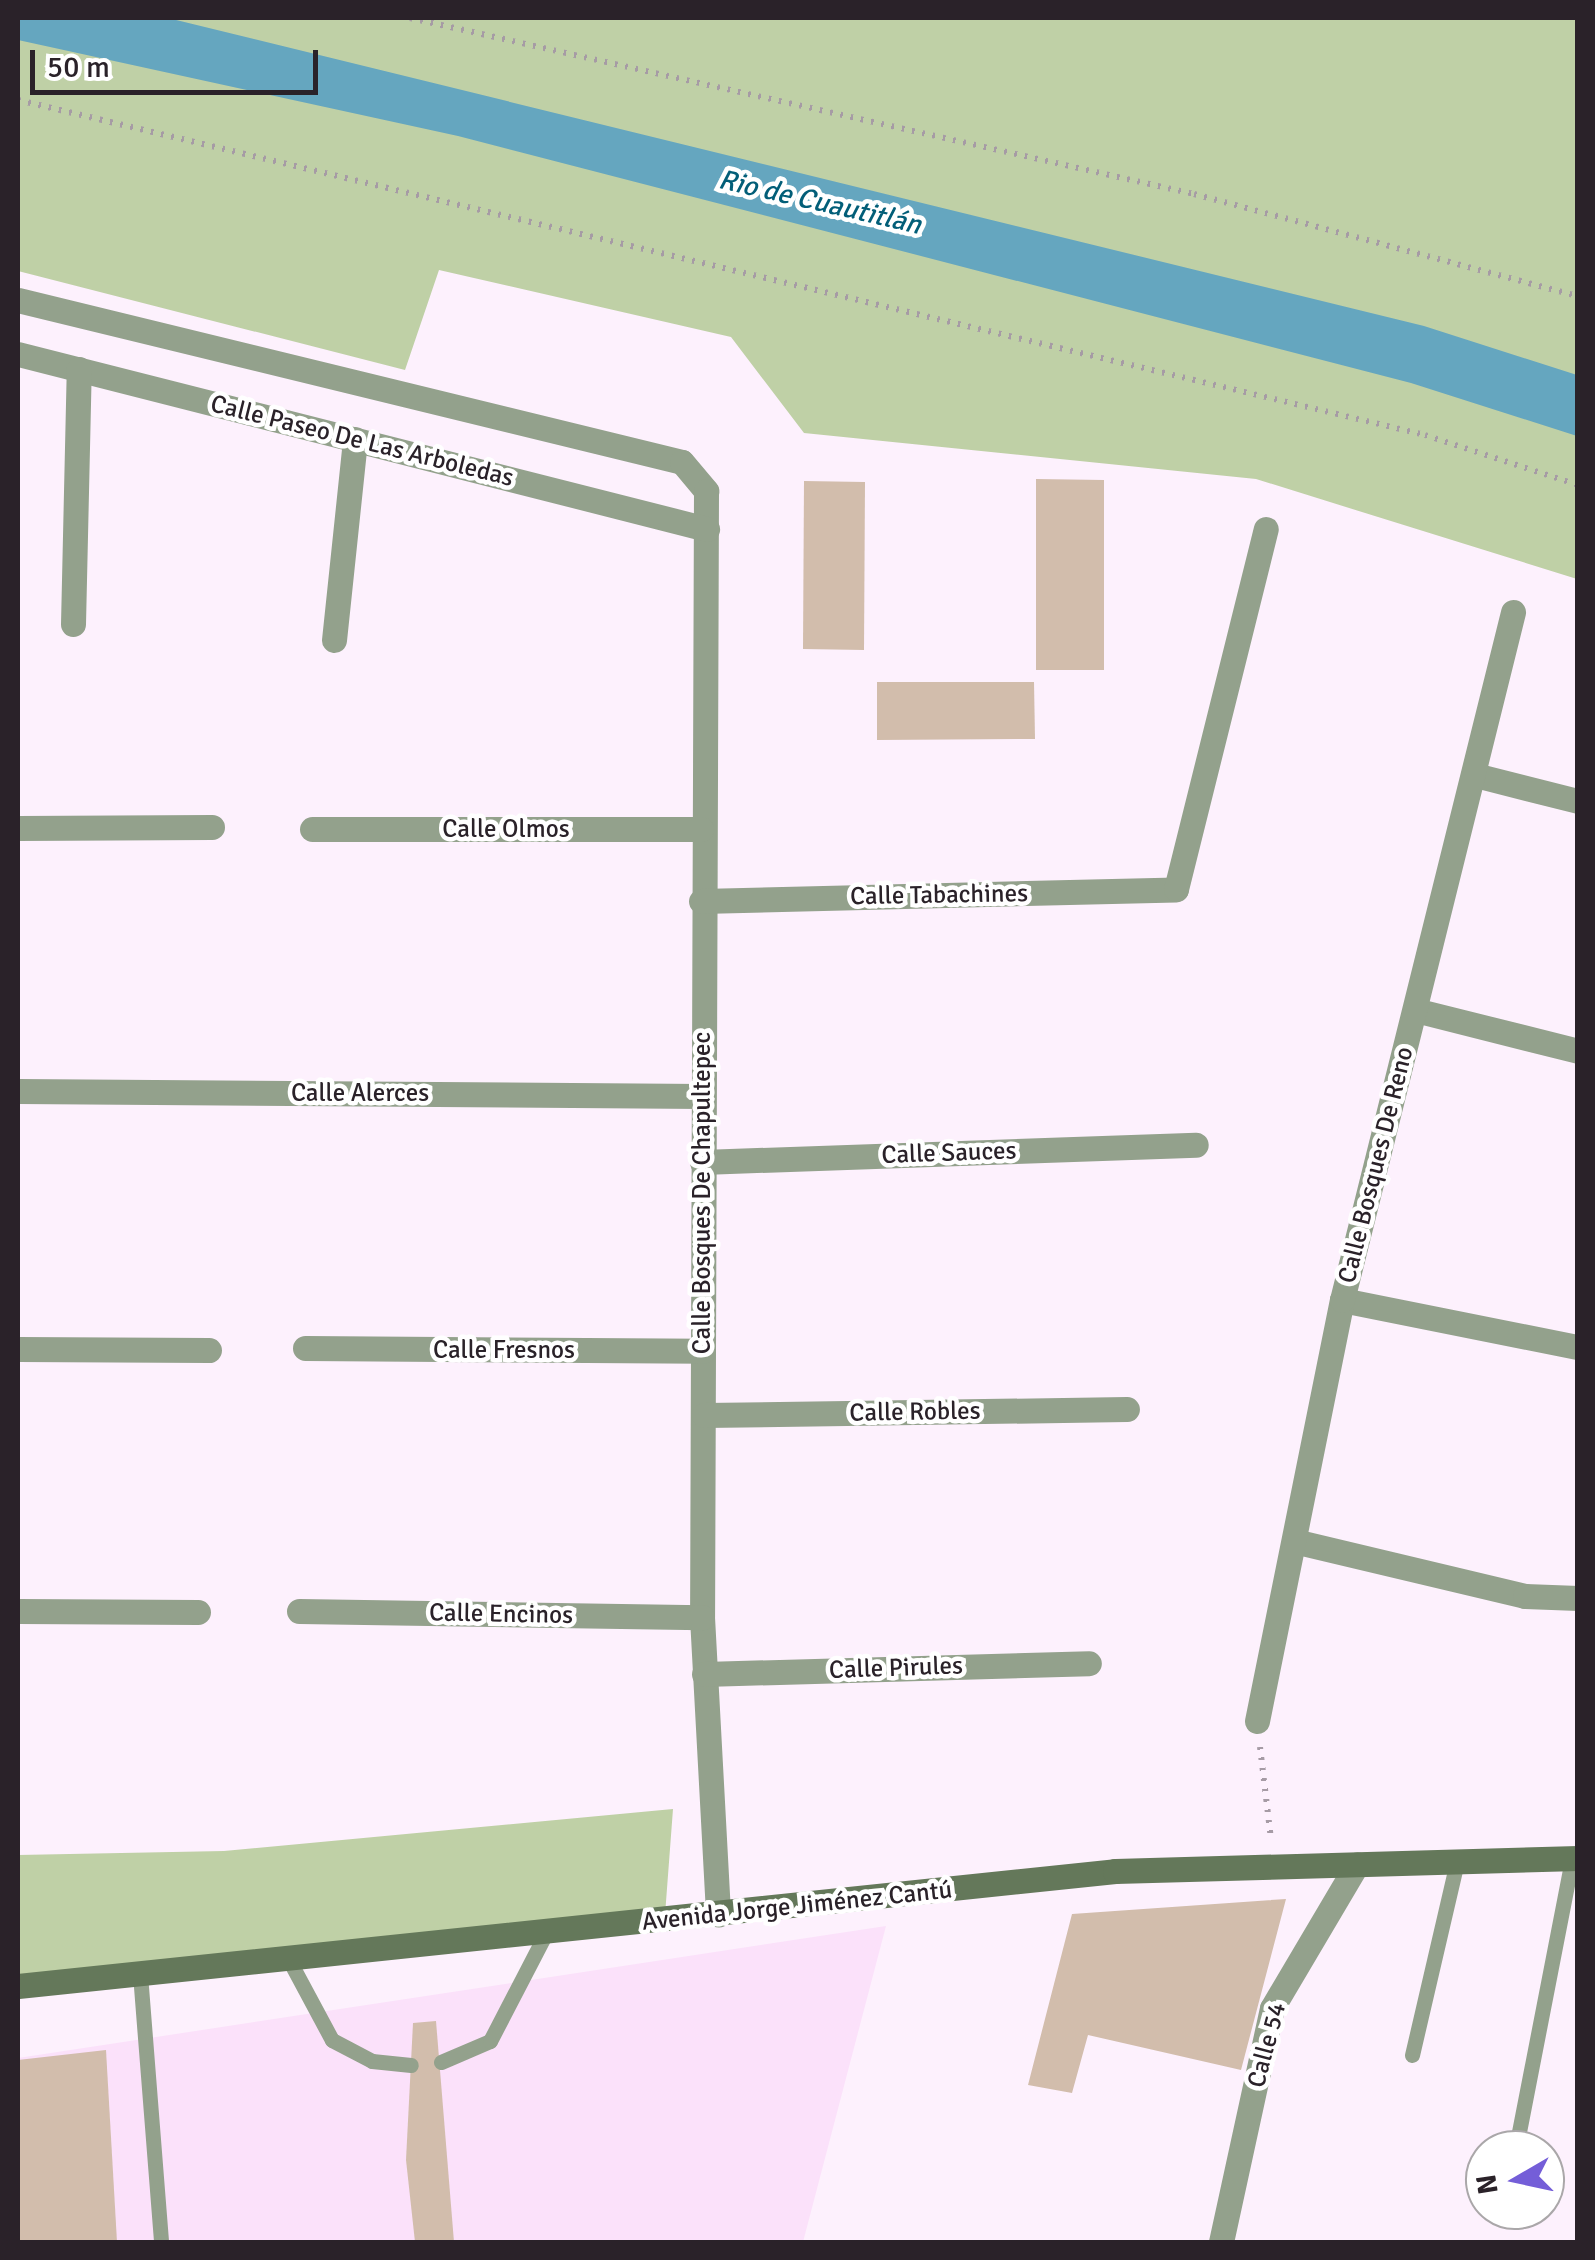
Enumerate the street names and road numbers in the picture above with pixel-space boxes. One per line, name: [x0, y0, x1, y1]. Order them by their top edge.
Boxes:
street label: Calle Paseo De Las Arboledas: [207, 389, 517, 493]
street label: Calle Olmos: [442, 814, 570, 844]
street label: Calle Tabachines: [850, 878, 1028, 912]
street label: Calle Bosques De Chapultepec: [687, 1032, 717, 1354]
street label: Calle Bosques De Reno: [1332, 1044, 1420, 1286]
street label: Calle Alerces: [291, 1078, 429, 1108]
street label: Calle Sauces: [881, 1136, 1017, 1170]
street label: Calle Fresnos: [433, 1335, 575, 1365]
street label: Calle Robles: [849, 1396, 981, 1428]
street label: Calle Encinos: [429, 1598, 573, 1630]
street label: Calle Pirules: [828, 1651, 964, 1685]
street label: Avenida Jorge Jiménez Cantú: [641, 1875, 953, 1937]
street label: Calle 54: [1241, 1999, 1293, 2091]

